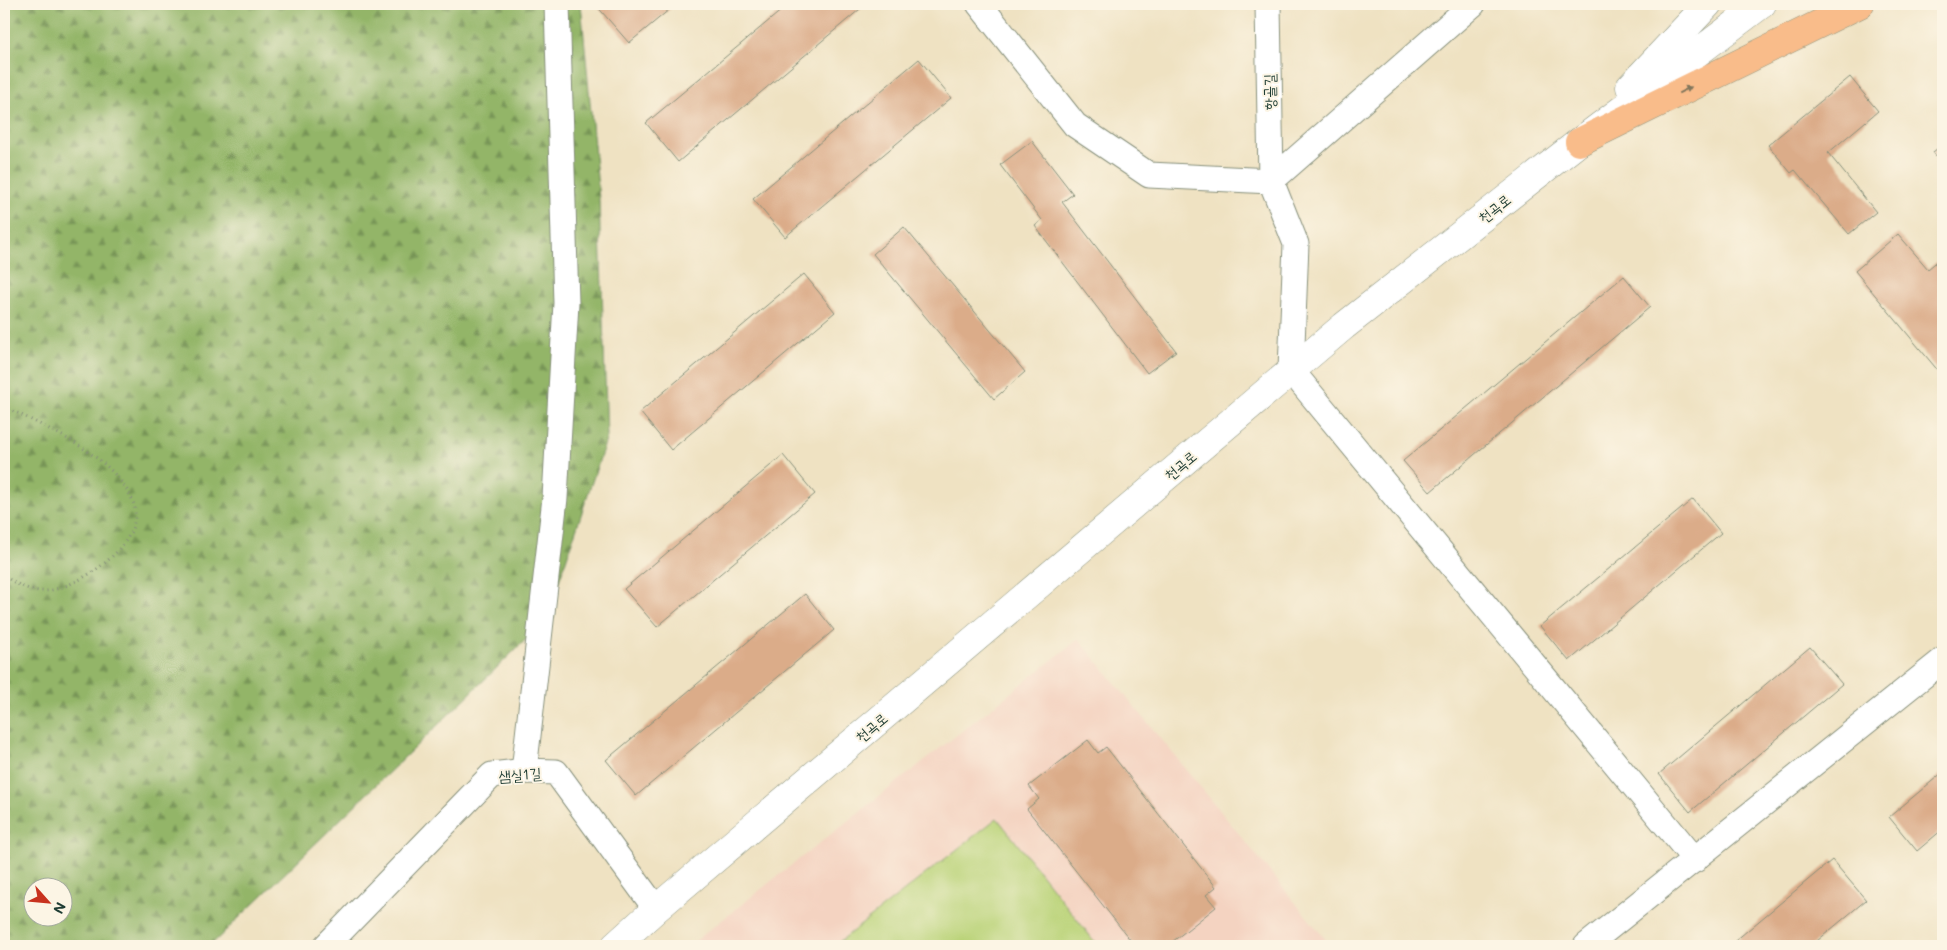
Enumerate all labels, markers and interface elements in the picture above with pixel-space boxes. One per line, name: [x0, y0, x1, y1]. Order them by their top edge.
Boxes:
street label: 항골길: [1259, 74, 1279, 110]
one-way arrow: [1678, 85, 1692, 93]
street label: 천곡로: [1474, 189, 1514, 227]
street label: 천곡로: [1160, 446, 1200, 484]
street label: 천곡로: [851, 708, 891, 746]
street label: 샘실1길: [498, 763, 542, 785]
north arrow: [22, 878, 72, 928]
text: N: [49, 899, 71, 917]

